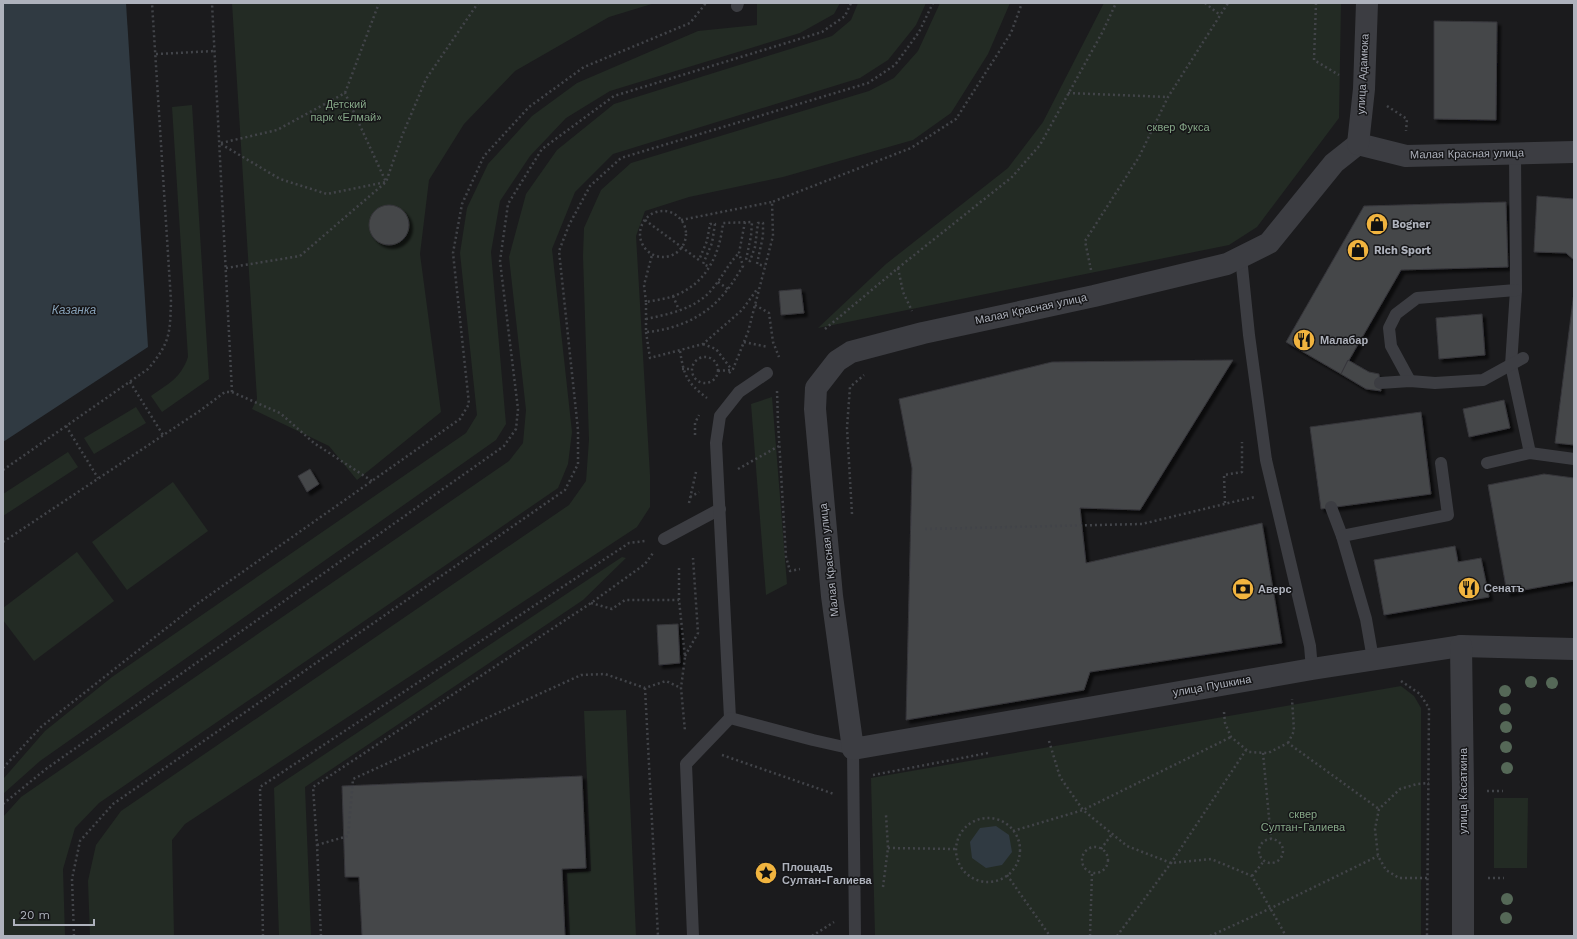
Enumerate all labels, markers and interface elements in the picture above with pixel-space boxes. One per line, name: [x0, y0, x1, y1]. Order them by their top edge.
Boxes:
street label: улица Адамюка: [1354, 32, 1372, 115]
park label: Детский парк «Елмай»: [310, 98, 382, 124]
park label: cквер Фукса: [1146, 121, 1210, 134]
street label: Малая Красная улица: [1410, 146, 1525, 161]
shop icon: Bogner: [1364, 211, 1390, 237]
place label: Bogner: [1392, 218, 1430, 231]
shop icon: Rich Sport: [1345, 237, 1371, 263]
place label: Rich Sport: [1374, 244, 1431, 257]
street label: Малая Красная улица: [974, 291, 1089, 327]
water label: Казанка: [52, 303, 97, 317]
restaurant icon: Малабар: [1291, 327, 1317, 353]
place label: Малабар: [1320, 334, 1368, 347]
street label: Малая Красная улица: [816, 502, 841, 617]
restaurant icon: Сенатъ: [1456, 575, 1482, 601]
bank icon: Аверс: [1230, 576, 1256, 602]
place label: Сенатъ: [1484, 582, 1524, 595]
place label: Аверс: [1258, 583, 1292, 596]
street label: улица Пушкина: [1172, 673, 1253, 699]
street label: улица Касаткина: [1457, 747, 1470, 834]
park label: сквер Султан-Галиева: [1261, 808, 1346, 834]
place icon: Площадь Султан-Галиева: [753, 860, 779, 886]
place label: Площадь Султан-Галиева: [782, 861, 873, 887]
scale bar: [14, 901, 94, 927]
text: 20 m: [20, 908, 50, 922]

